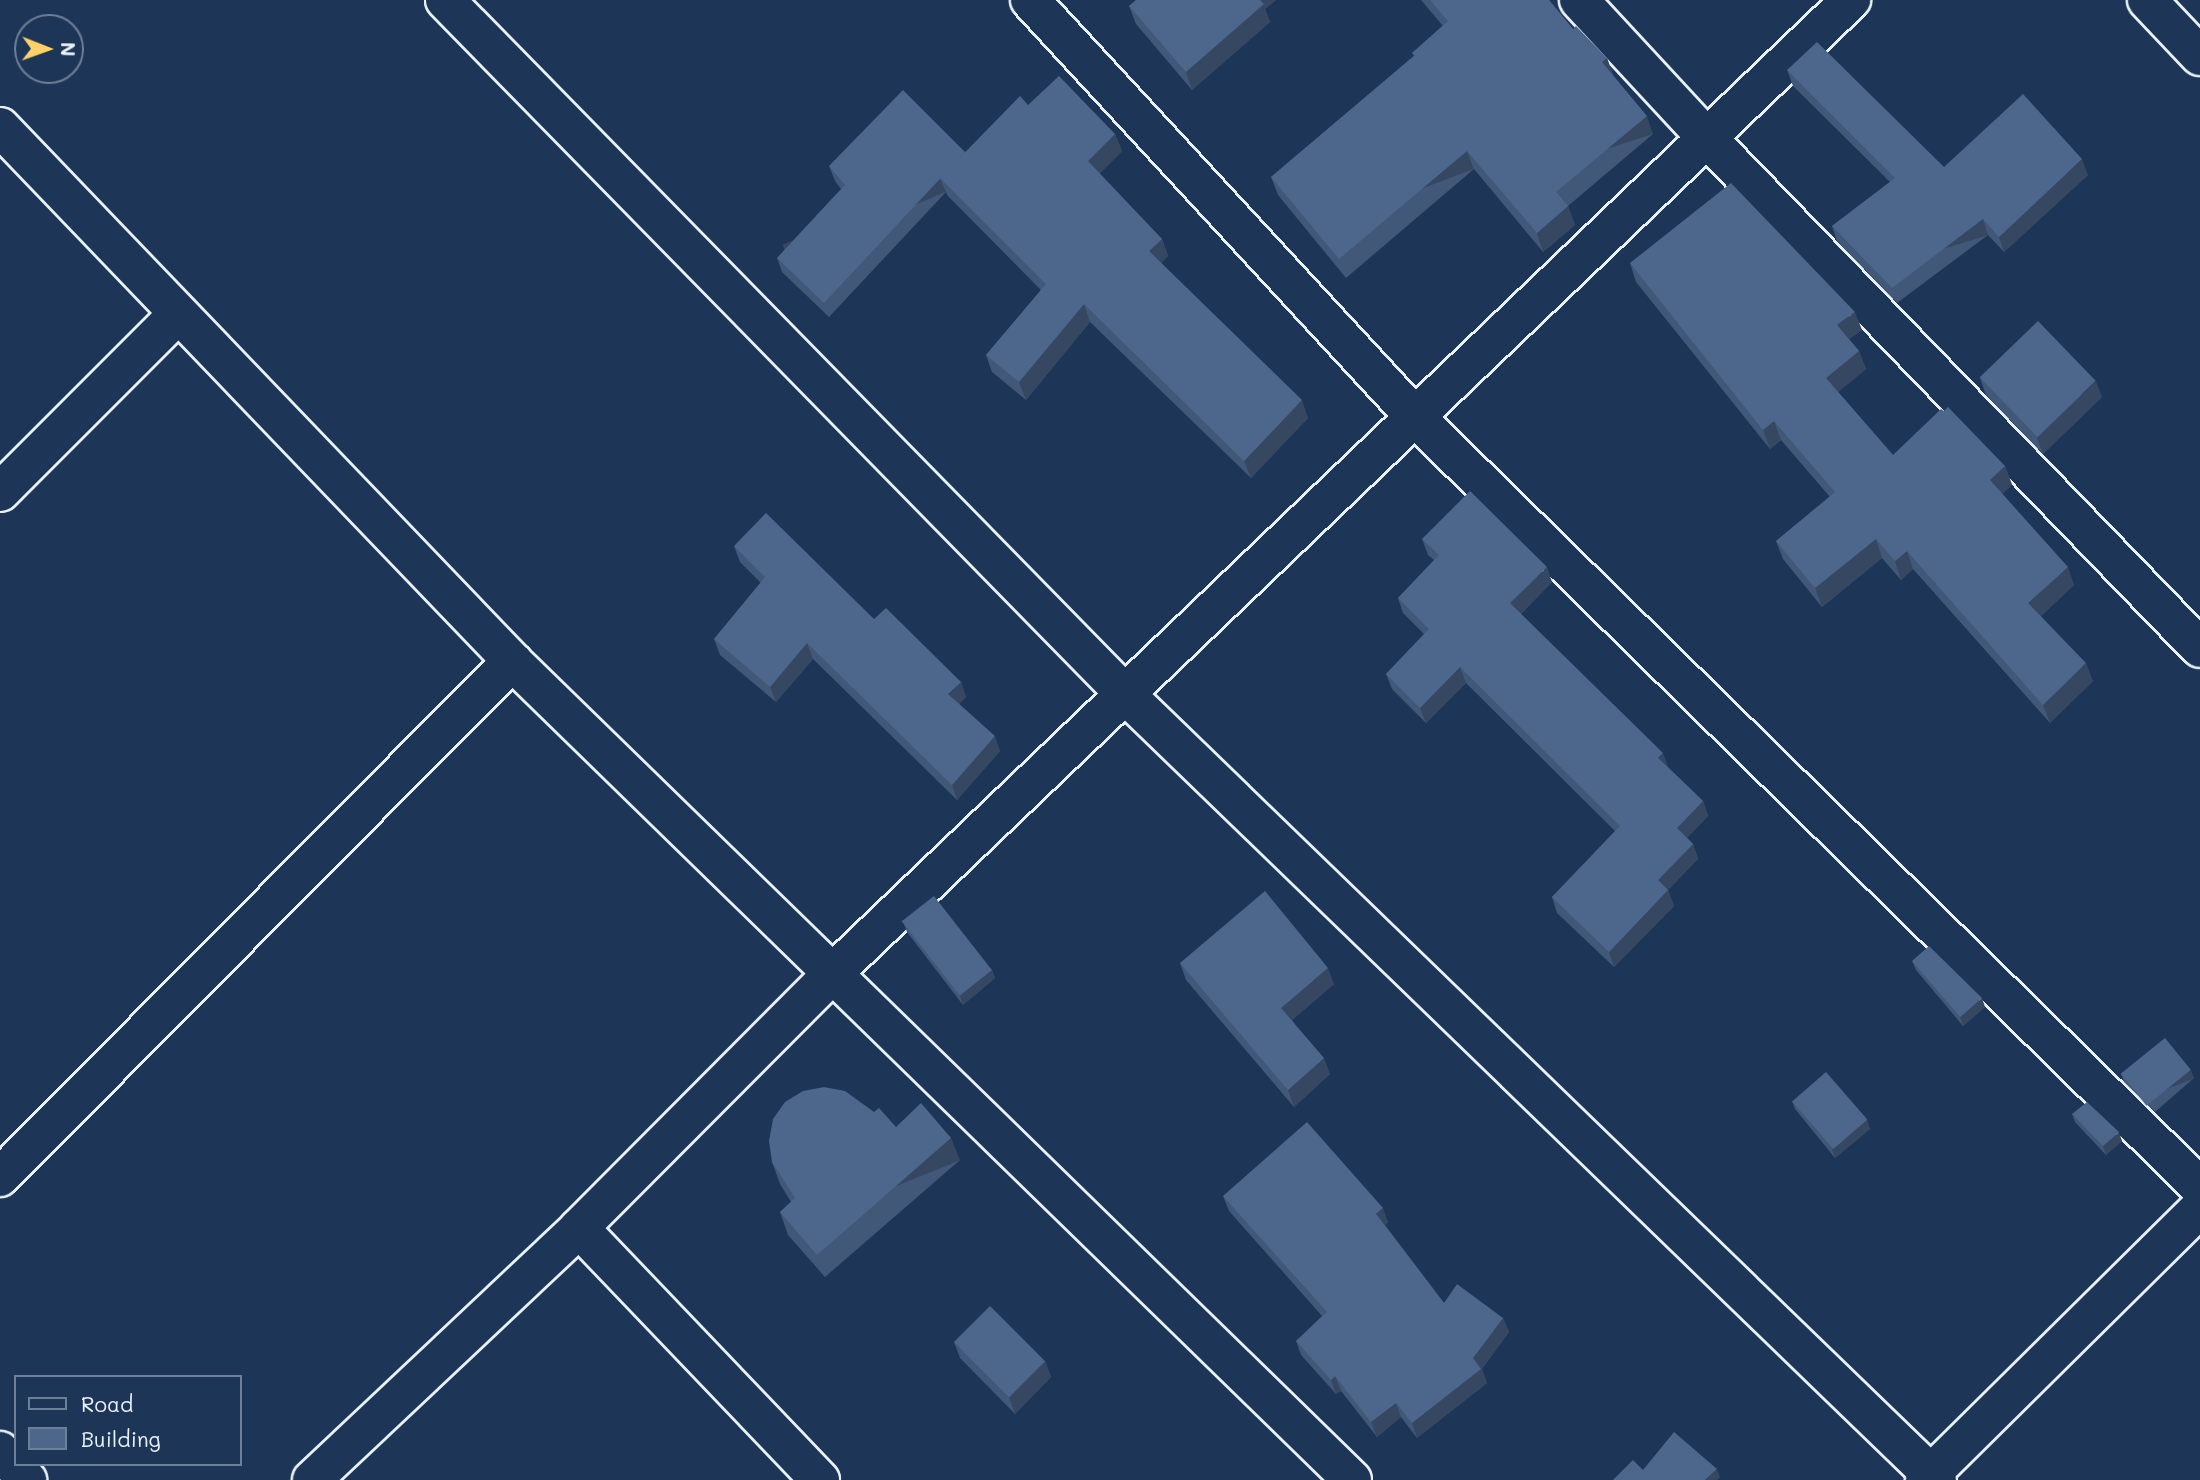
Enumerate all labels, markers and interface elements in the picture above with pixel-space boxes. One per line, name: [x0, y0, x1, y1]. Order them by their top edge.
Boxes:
north arrow: [14, 14, 84, 84]
text: N: [56, 42, 81, 57]
legend: [14, 1375, 242, 1466]
text: Road: [81, 1390, 133, 1417]
text: Building: [81, 1425, 161, 1452]

